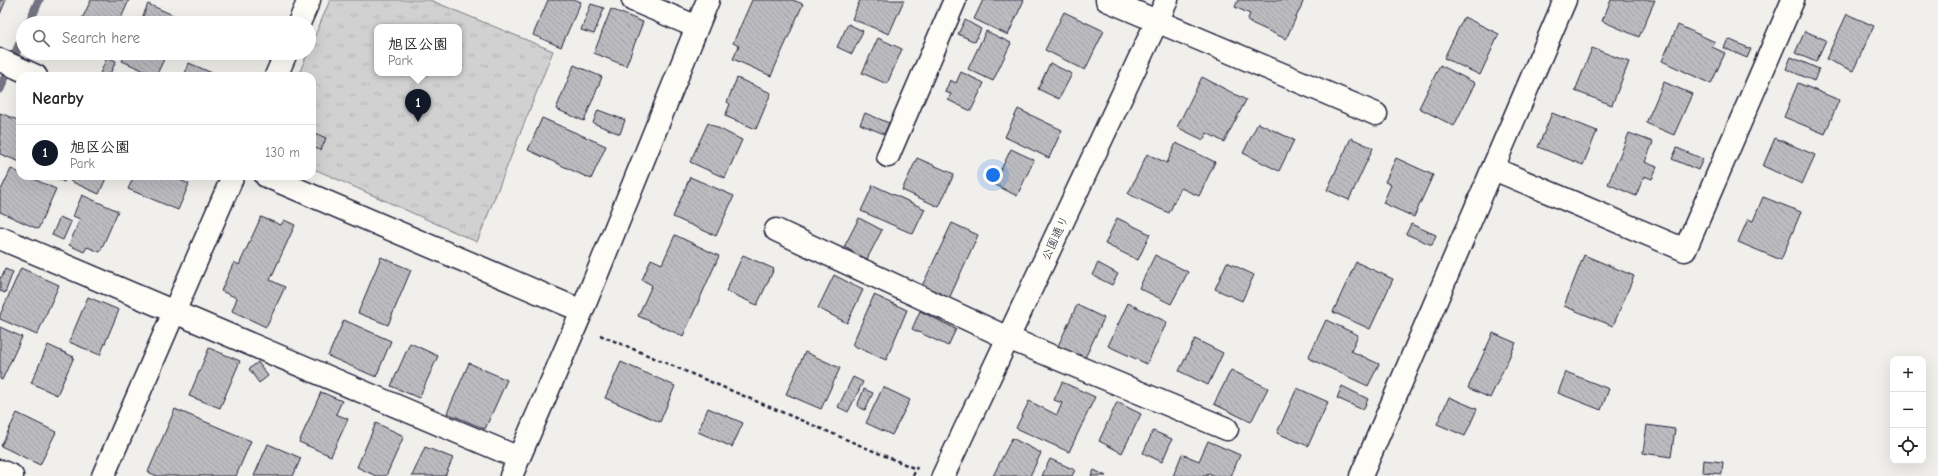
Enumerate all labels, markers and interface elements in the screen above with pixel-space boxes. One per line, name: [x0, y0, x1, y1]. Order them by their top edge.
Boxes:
search box: [16, 16, 316, 60]
popup: [374, 24, 462, 76]
icon: search: [30, 27, 52, 49]
text: Search here: [62, 29, 140, 47]
text: 旭区公園: [388, 35, 448, 53]
text: Park: [388, 53, 413, 68]
text: Nearby: [32, 89, 83, 108]
pin: 1: [405, 89, 431, 122]
text: 旭区公園: [70, 138, 130, 156]
text: 1: [42, 145, 48, 160]
text: 130 m: [265, 145, 300, 160]
text: Park: [70, 156, 95, 171]
your location: [983, 165, 1003, 185]
street label: 公園通り: [1039, 213, 1071, 263]
map controls: [1890, 356, 1926, 464]
button: +: [1890, 356, 1926, 392]
button: −: [1890, 392, 1926, 428]
button: locate: [1890, 428, 1926, 464]

